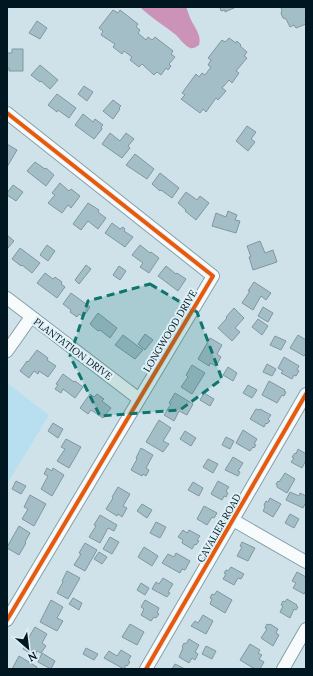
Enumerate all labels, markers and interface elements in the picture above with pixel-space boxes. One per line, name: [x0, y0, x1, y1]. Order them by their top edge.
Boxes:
street label: LONGWOOD DRIVE: [140, 287, 200, 375]
street label: PLANTATION DRIVE: [31, 315, 115, 383]
street label: CAVALIER ROAD: [194, 491, 244, 565]
north arrow: [8, 628, 48, 668]
text: N: [25, 649, 40, 665]

